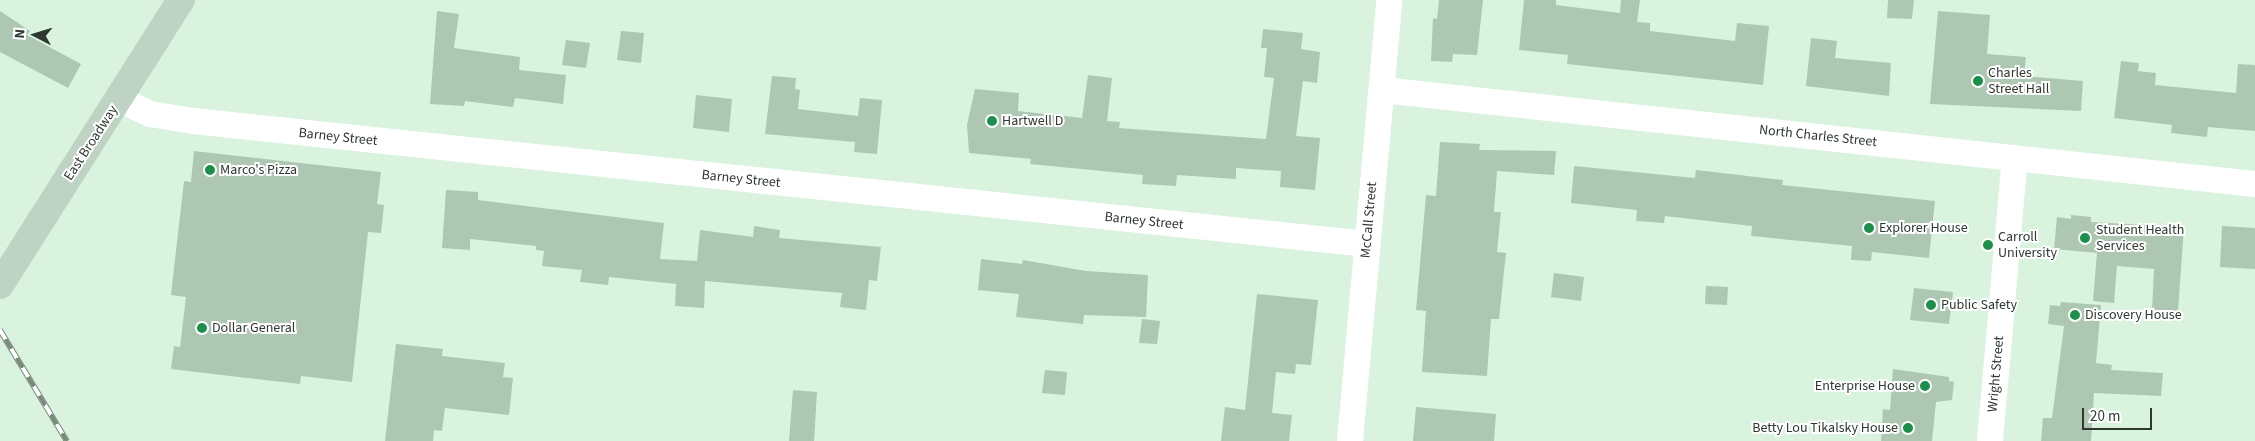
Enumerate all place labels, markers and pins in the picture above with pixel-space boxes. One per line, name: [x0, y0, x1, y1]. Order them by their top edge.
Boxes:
place label: Charles Street Hall: [1988, 65, 2049, 98]
marker: Charles Street Hall: [1972, 75, 1984, 87]
place label: Hartwell D: [1002, 113, 1063, 129]
marker: Hartwell D: [986, 115, 998, 127]
place label: Marco's Pizza: [220, 162, 297, 178]
marker: Marco's Pizza: [204, 164, 216, 176]
place label: Explorer House: [1879, 220, 1968, 236]
marker: Explorer House: [1863, 222, 1875, 234]
place label: Student Health Services: [2096, 222, 2184, 254]
place label: Carroll University: [1998, 229, 2057, 262]
marker: Student Health Services: [2078, 231, 2092, 245]
marker: Carroll University: [1982, 239, 1994, 251]
place label: Public Safety: [1941, 297, 2017, 313]
marker: Public Safety: [1925, 299, 1937, 311]
place label: Discovery House: [2085, 307, 2182, 323]
marker: Discovery House: [2069, 309, 2081, 321]
place label: Dollar General: [212, 320, 295, 336]
marker: Dollar General: [196, 322, 208, 334]
place label: Enterprise House: [1815, 378, 1915, 394]
marker: Enterprise House: [1919, 380, 1931, 392]
place label: Betty Lou Tikalsky House: [1752, 420, 1898, 436]
marker: Betty Lou Tikalsky House: [1902, 422, 1914, 434]

